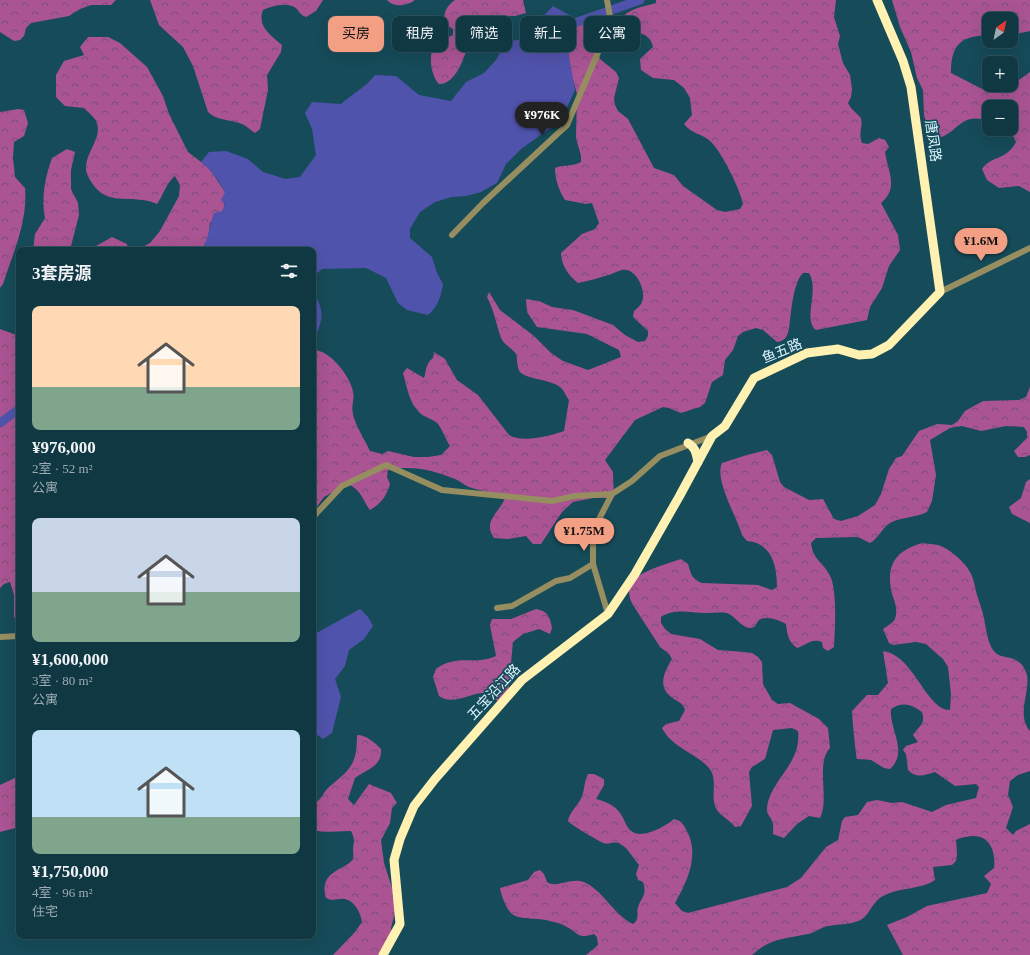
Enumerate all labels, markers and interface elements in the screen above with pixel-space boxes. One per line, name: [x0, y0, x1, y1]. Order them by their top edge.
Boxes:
north arrow: [982, 12, 1018, 48]
map controls: [982, 12, 1018, 136]
chip: 买房: [328, 16, 384, 52]
chip: 租房: [392, 16, 448, 52]
chip: 筛选: [456, 16, 512, 52]
chip: 新上: [520, 16, 576, 52]
chip: 公寓: [584, 16, 640, 52]
button: +: [982, 56, 1018, 92]
button: −: [982, 100, 1018, 136]
pin: ¥976K: [514, 102, 570, 136]
text: ¥976K: [524, 107, 560, 122]
street label: 唐凤路: [923, 119, 943, 163]
pin: ¥1.6M: [953, 228, 1009, 262]
text: ¥1.6M: [963, 233, 999, 248]
icon: filters: [278, 260, 300, 282]
text: 3套房源: [32, 264, 92, 283]
icon: home: [130, 332, 202, 404]
street label: 鱼五路: [759, 335, 804, 366]
text: ¥976,000: [32, 438, 96, 457]
text: 2室 · 52 m²: [32, 461, 93, 476]
text: 公寓: [32, 480, 58, 495]
pin: ¥1.75M: [551, 518, 617, 552]
text: ¥1.75M: [563, 523, 605, 538]
icon: home: [130, 544, 202, 616]
text: ¥1,600,000: [32, 650, 109, 669]
street label: 五宝沿江路: [465, 661, 523, 723]
text: 3室 · 80 m²: [32, 673, 93, 688]
text: 公寓: [32, 692, 58, 707]
icon: home: [130, 756, 202, 828]
text: ¥1,750,000: [32, 862, 109, 881]
text: 4室 · 96 m²: [32, 885, 93, 900]
text: 住宅: [32, 904, 58, 919]

